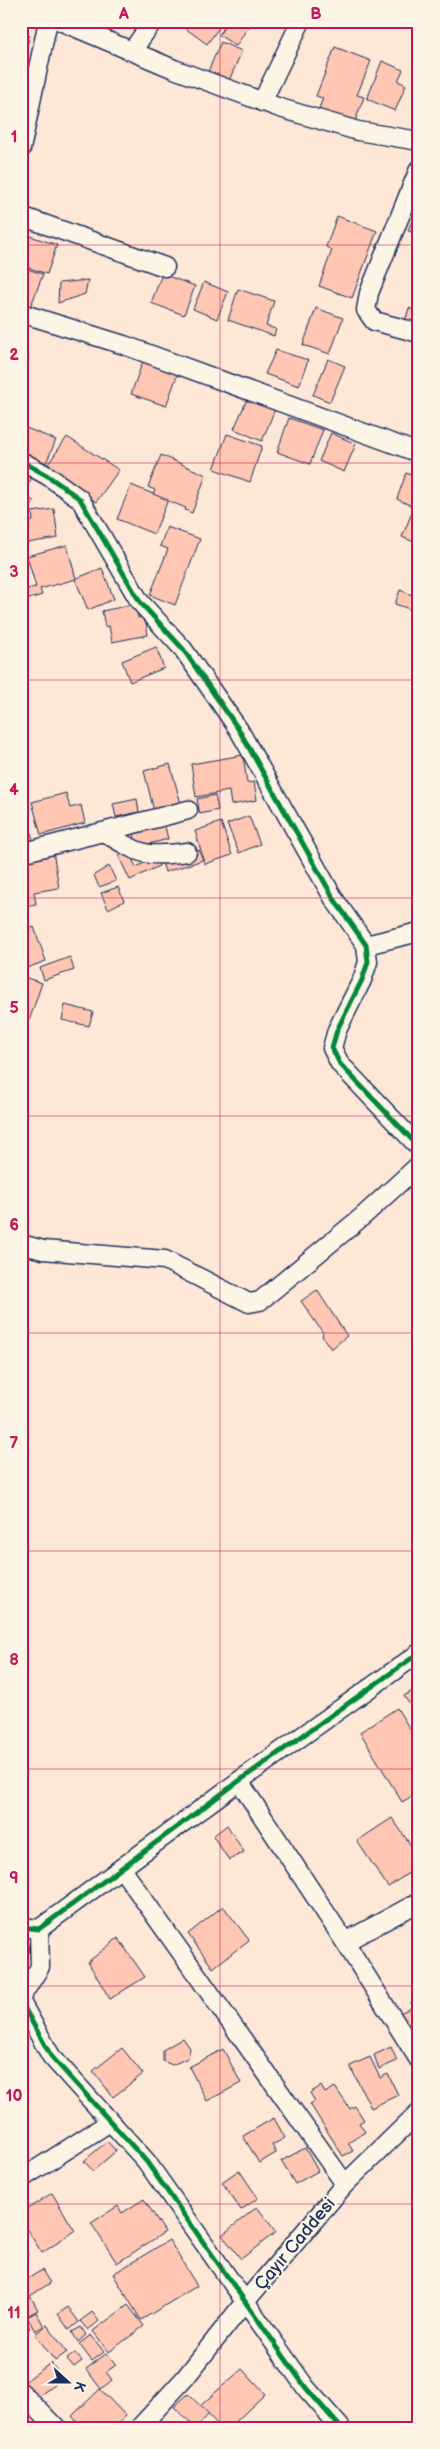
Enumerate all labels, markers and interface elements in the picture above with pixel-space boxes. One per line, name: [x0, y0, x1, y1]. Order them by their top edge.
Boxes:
text: A: [118, 5, 129, 24]
text: B: [310, 5, 322, 24]
text: 1: [11, 128, 17, 147]
text: 2: [9, 346, 19, 365]
text: 3: [9, 563, 19, 582]
text: 4: [9, 781, 19, 800]
text: 5: [9, 999, 19, 1018]
text: 6: [9, 1216, 19, 1235]
text: 7: [10, 1434, 19, 1453]
text: 8: [9, 1651, 19, 1670]
text: 9: [9, 1869, 19, 1888]
text: 10: [6, 2087, 22, 2106]
street label: Çayır Caddesi: [250, 2194, 340, 2294]
text: 11: [7, 2304, 21, 2323]
north arrow: [42, 2356, 92, 2406]
text: K: [70, 2379, 89, 2394]

